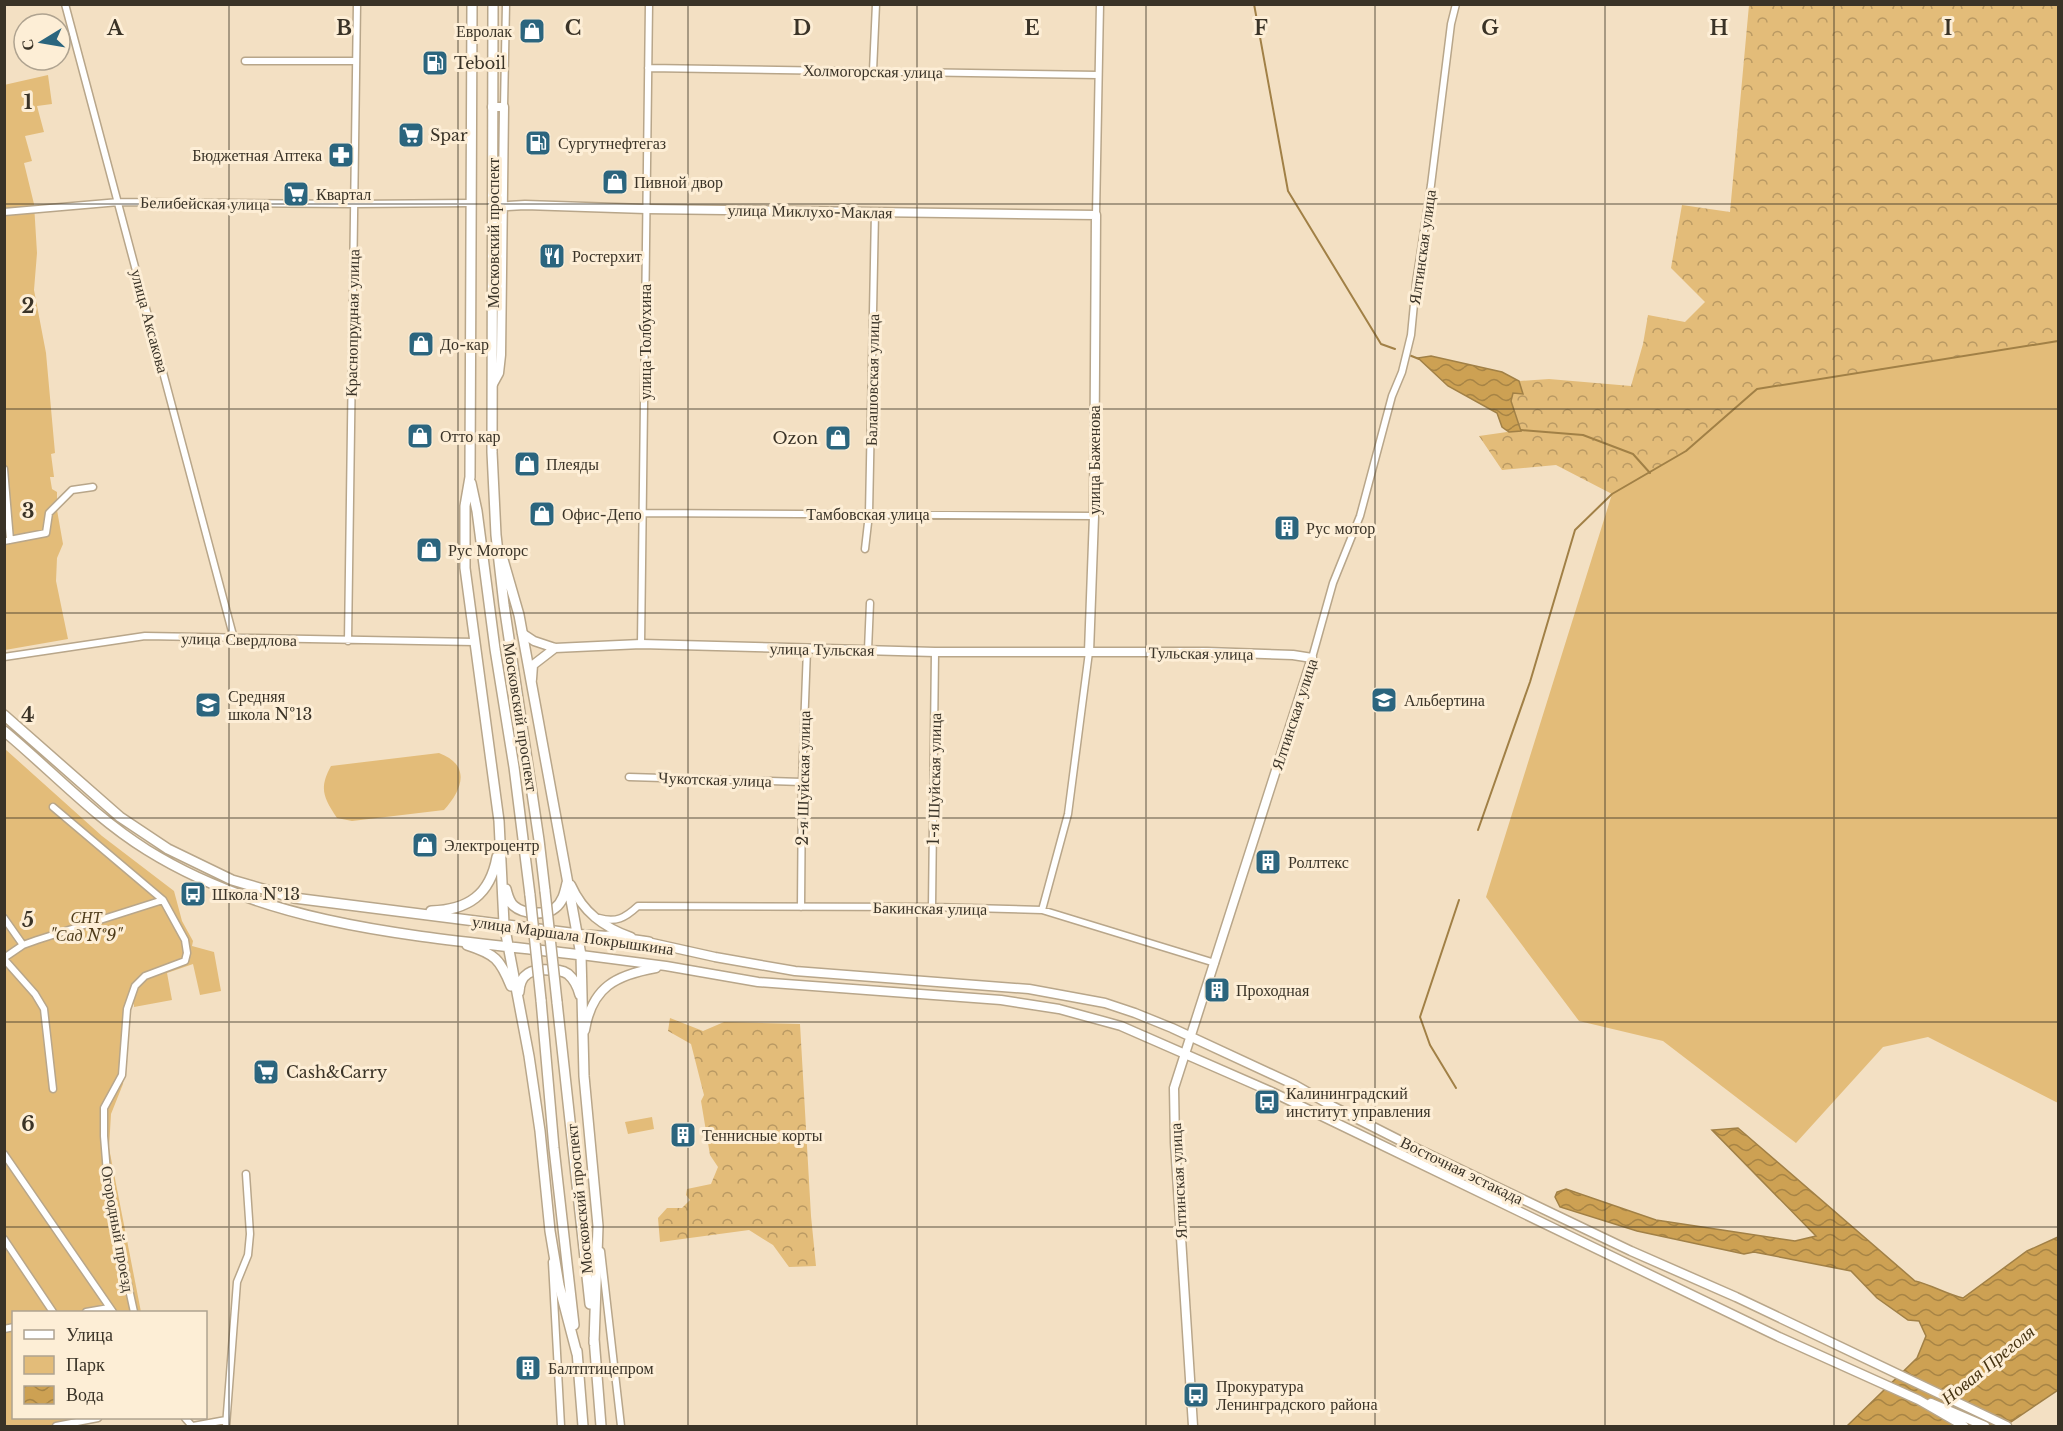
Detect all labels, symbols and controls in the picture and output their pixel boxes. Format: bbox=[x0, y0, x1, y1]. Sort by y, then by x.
north arrow bbox=[12, 12, 72, 72]
text: A bbox=[106, 16, 124, 40]
text: B bbox=[336, 16, 352, 40]
shop icon: Евролак bbox=[517, 16, 547, 46]
text: C bbox=[565, 16, 581, 40]
text: D bbox=[793, 16, 811, 40]
text: E bbox=[1024, 16, 1040, 40]
text: F bbox=[1254, 16, 1268, 40]
text: G bbox=[1481, 16, 1499, 40]
text: H bbox=[1710, 16, 1729, 40]
text: I bbox=[1944, 16, 1952, 40]
place label: Евролак bbox=[456, 21, 512, 41]
text: С bbox=[16, 37, 38, 52]
fuel station icon: Teboil bbox=[420, 48, 450, 78]
place label: Teboil bbox=[454, 53, 506, 73]
street label: Холмогорская улица bbox=[803, 60, 943, 82]
text: 1 bbox=[24, 90, 33, 114]
supermarket icon: Spar bbox=[396, 120, 426, 150]
place label: Spar bbox=[430, 125, 468, 145]
fuel station icon: Сургутнефтегаз bbox=[523, 128, 553, 158]
place label: Сургутнефтегаз bbox=[558, 133, 666, 153]
pharmacy icon: Бюджетная Аптека bbox=[326, 140, 356, 170]
place label: Бюджетная Аптека bbox=[192, 145, 322, 165]
street label: Московский проспект bbox=[483, 158, 503, 308]
shop icon: Пивной двор bbox=[600, 167, 630, 197]
place label: Пивной двор bbox=[634, 172, 723, 192]
supermarket icon: Квартал bbox=[281, 179, 311, 209]
place label: Квартал bbox=[316, 184, 371, 204]
street label: Ялтинская улица bbox=[1404, 188, 1440, 306]
street label: Белибейская улица bbox=[140, 192, 270, 214]
street label: улица Миклухо-Маклая bbox=[727, 200, 893, 222]
restaurant icon: Ростерхит bbox=[537, 241, 567, 271]
place label: Ростерхит bbox=[572, 246, 642, 266]
street label: Краснопрудная улица bbox=[341, 249, 363, 397]
street label: улица Аксакова bbox=[127, 267, 173, 375]
street label: улица Толбухина bbox=[635, 284, 655, 400]
text: 2 bbox=[21, 294, 35, 318]
street label: Балашовская улица bbox=[861, 314, 883, 446]
shop icon: До-кар bbox=[406, 329, 436, 359]
place label: До-кар bbox=[440, 334, 489, 354]
street label: улица Баженова bbox=[1084, 405, 1104, 515]
shop icon: Отто кар bbox=[405, 421, 435, 451]
shop icon: Ozon bbox=[823, 423, 853, 453]
place label: Отто кар bbox=[440, 426, 501, 446]
place label: Ozon bbox=[773, 428, 818, 448]
shop icon: Плеяды bbox=[512, 449, 542, 479]
place label: Плеяды bbox=[546, 454, 599, 474]
text: 3 bbox=[22, 499, 34, 523]
shop icon: Офис-Депо bbox=[527, 499, 557, 529]
place label: Офис-Депо bbox=[562, 504, 642, 524]
street label: Тамбовская улица bbox=[806, 504, 930, 524]
building icon: Рус мотор bbox=[1272, 513, 1302, 543]
place label: Рус мотор bbox=[1306, 518, 1375, 538]
shop icon: Рус Моторс bbox=[414, 535, 444, 565]
place label: Рус Моторс bbox=[448, 540, 528, 560]
street label: улица Свердлова bbox=[181, 628, 297, 650]
street label: улица Тульская bbox=[769, 638, 875, 660]
street label: Московский проспект bbox=[499, 641, 543, 793]
street label: Тульская улица bbox=[1148, 642, 1254, 664]
street label: Ялтинская улица bbox=[1267, 656, 1321, 772]
school or university icon: Альбертина bbox=[1369, 685, 1399, 715]
place label: Средняя школа №13 bbox=[228, 686, 312, 724]
school or university icon: Средняя школа №13 bbox=[193, 690, 223, 720]
place label: Альбертина bbox=[1404, 690, 1485, 710]
text: 4 bbox=[21, 703, 35, 727]
street label: 2-я Шуйская улица bbox=[792, 710, 814, 846]
street label: 1-я Шуйская улица bbox=[923, 713, 945, 845]
street label: Чукотская улица bbox=[658, 767, 772, 791]
shop icon: Электроцентр bbox=[410, 830, 440, 860]
place label: Электроцентр bbox=[444, 835, 540, 855]
building icon: Роллтекс bbox=[1253, 847, 1283, 877]
place label: Роллтекс bbox=[1288, 852, 1349, 872]
bus stop icon: Школа №13 bbox=[178, 879, 208, 909]
place label: Школа №13 bbox=[212, 884, 300, 904]
street label: Бакинская улица bbox=[873, 897, 987, 919]
park label: СНТ "Сад №9" bbox=[50, 907, 123, 945]
text: 5 bbox=[22, 908, 34, 932]
street label: улица Маршала Покрышкина bbox=[471, 911, 675, 959]
building icon: Проходная bbox=[1202, 975, 1232, 1005]
place label: Проходная bbox=[1236, 980, 1310, 1000]
supermarket icon: Cash&Carry bbox=[251, 1057, 281, 1087]
place label: Cash&Carry bbox=[286, 1062, 388, 1082]
place label: Калининградский институт управления bbox=[1286, 1083, 1431, 1121]
bus stop icon: Калининградский институт управления bbox=[1252, 1087, 1282, 1117]
text: 6 bbox=[21, 1112, 35, 1136]
building icon: Теннисные корты bbox=[668, 1120, 698, 1150]
street label: Московский проспект bbox=[561, 1123, 597, 1275]
street label: Ялтинская улица bbox=[1165, 1123, 1191, 1239]
place label: Теннисные корты bbox=[702, 1125, 823, 1145]
street label: Восточная эстакада bbox=[1397, 1132, 1527, 1208]
street label: Огородный проезд bbox=[97, 1164, 139, 1294]
legend bbox=[12, 1311, 207, 1419]
water label: Новая Преголя bbox=[1936, 1321, 2039, 1410]
text: Улица bbox=[66, 1324, 113, 1346]
building icon: Балтптицепром bbox=[513, 1353, 543, 1383]
text: Парк bbox=[66, 1354, 105, 1376]
place label: Балтптицепром bbox=[548, 1358, 654, 1378]
place label: Прокуратура Ленинградского района bbox=[1216, 1376, 1377, 1414]
bus stop icon: Прокуратура Ленинградского района bbox=[1181, 1380, 1211, 1410]
text: Вода bbox=[66, 1384, 104, 1406]

